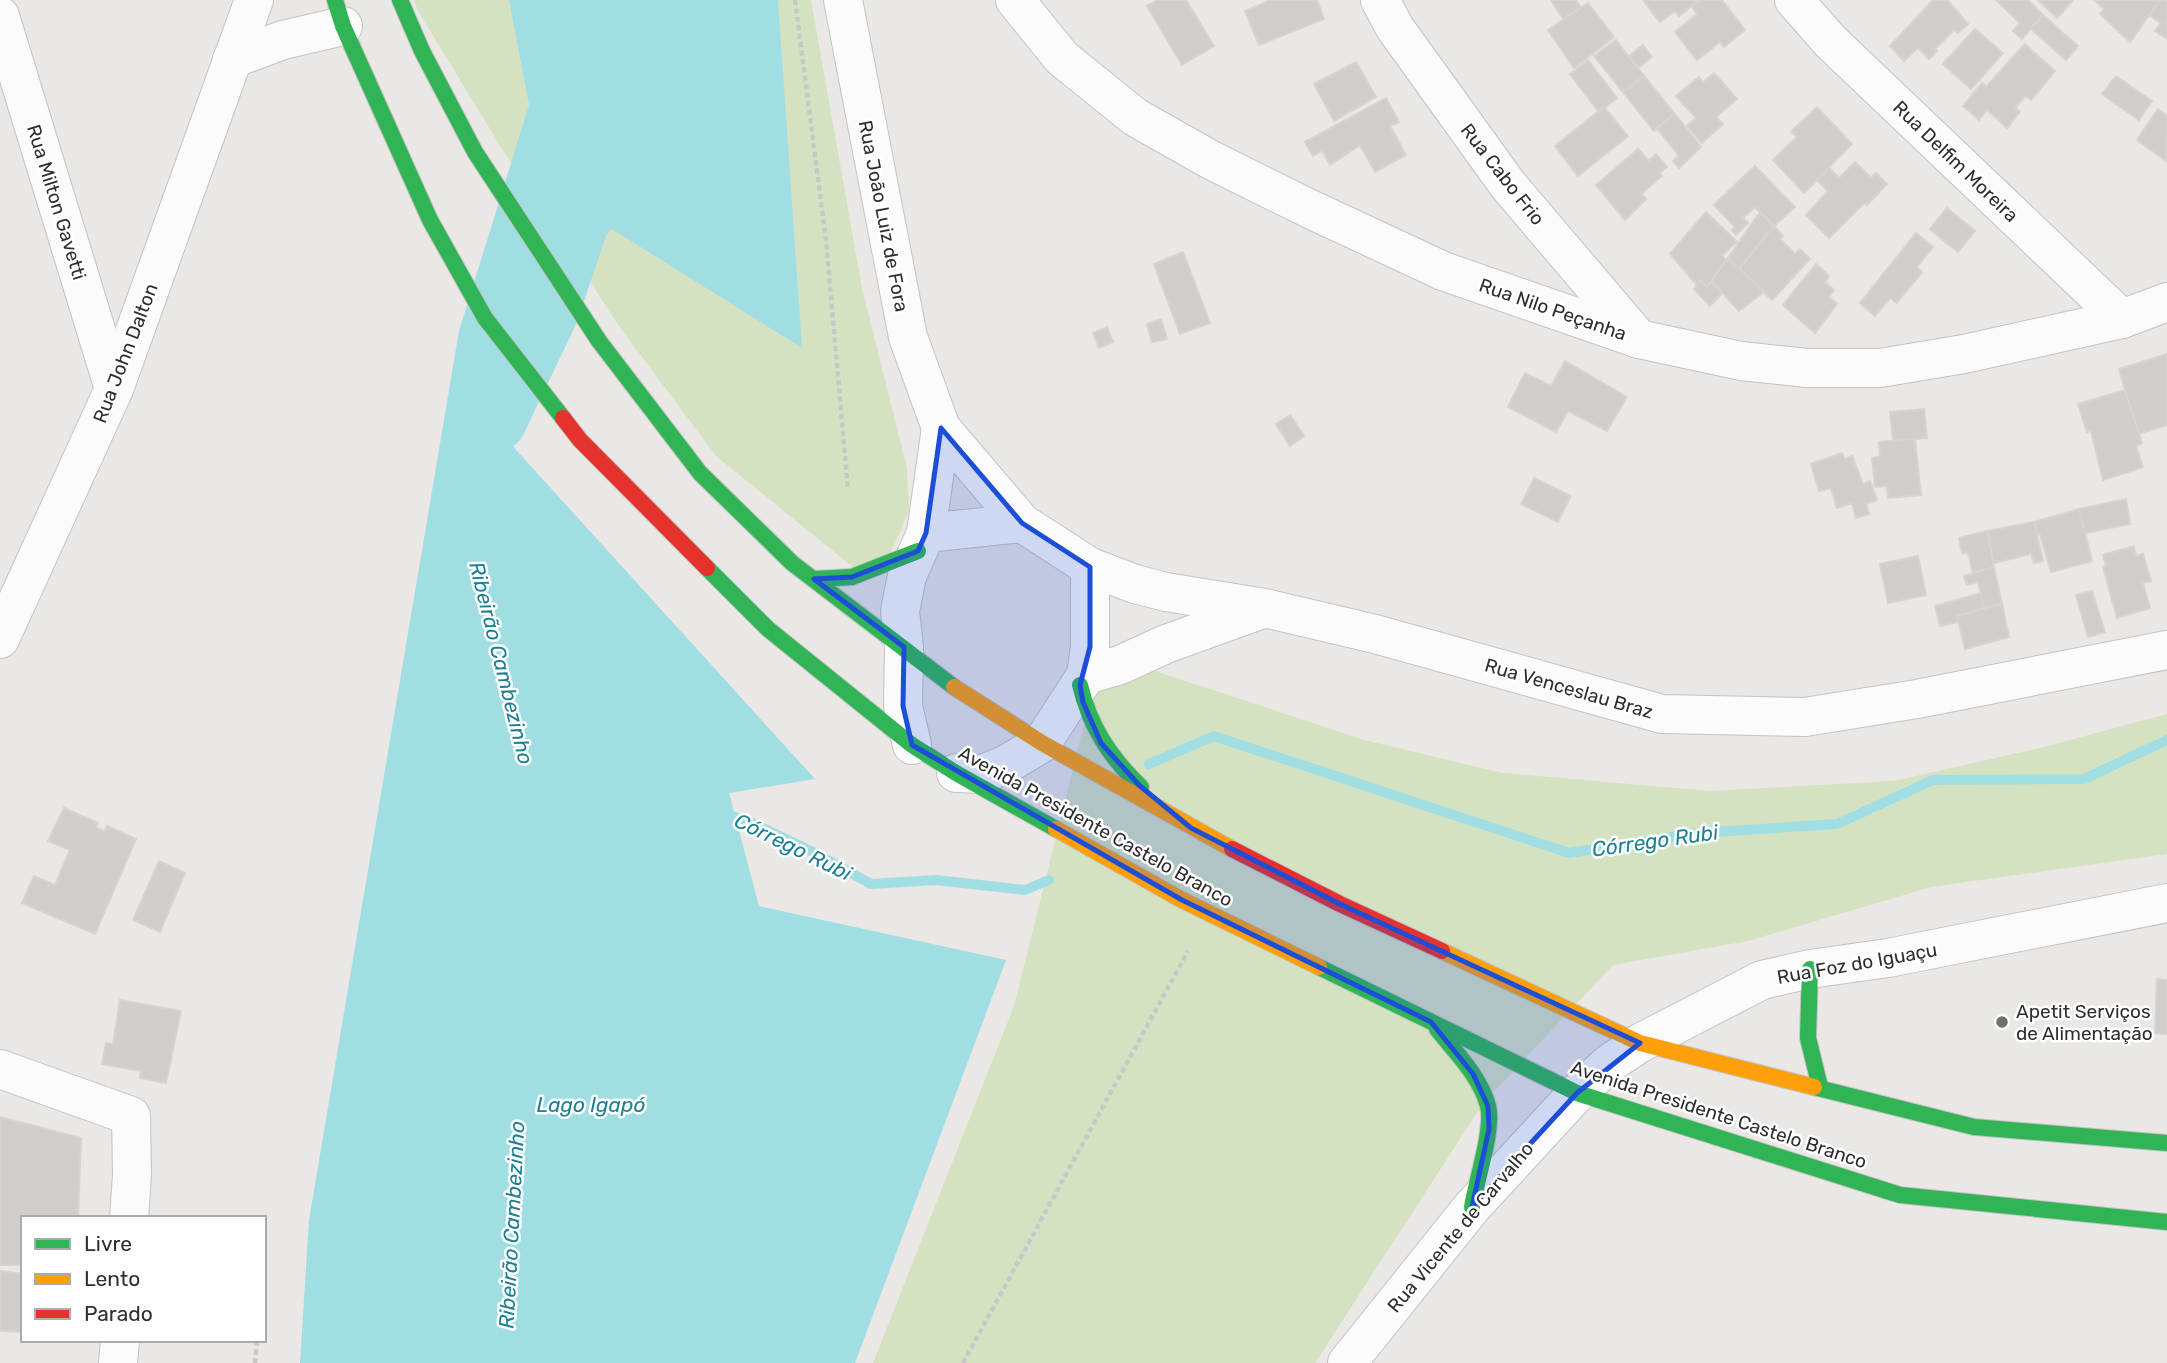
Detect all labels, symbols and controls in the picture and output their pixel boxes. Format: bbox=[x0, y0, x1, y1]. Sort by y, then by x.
street label: Rua Delfim Moreira bbox=[1888, 96, 2023, 227]
street label: Rua João Luiz de Fora bbox=[854, 118, 913, 314]
street label: Rua Cabo Frio bbox=[1456, 119, 1549, 230]
street label: Rua Milton Gavetti bbox=[22, 122, 91, 283]
street label: Rua Nilo Peçanha bbox=[1476, 273, 1630, 345]
street label: Rua John Dalton bbox=[88, 280, 163, 426]
water label: Ribeirão Cambezinho bbox=[464, 559, 539, 767]
street label: Rua Venceslau Braz bbox=[1482, 653, 1656, 724]
street label: Avenida Presidente Castelo Branco bbox=[955, 741, 1237, 912]
water label: Córrego Rubi bbox=[731, 807, 857, 886]
water label: Córrego Rubi bbox=[1590, 819, 1721, 862]
street label: Rua Foz do Iguaçu bbox=[1775, 938, 1939, 989]
place label: Apetit Serviços de Alimentação bbox=[2016, 1000, 2153, 1045]
marker: Apetit Serviços de Alimentação bbox=[1994, 1014, 2010, 1030]
street label: Avenida Presidente Castelo Branco bbox=[1568, 1056, 1870, 1173]
water label: Lago Igapó bbox=[537, 1092, 645, 1117]
water label: Ribeirão Cambezinho bbox=[494, 1120, 529, 1330]
street label: Rua Vicente de Carvalho bbox=[1382, 1137, 1538, 1317]
legend bbox=[21, 1216, 266, 1342]
text: Livre bbox=[84, 1231, 132, 1256]
text: Lento bbox=[84, 1266, 140, 1291]
text: Parado bbox=[84, 1301, 153, 1326]

